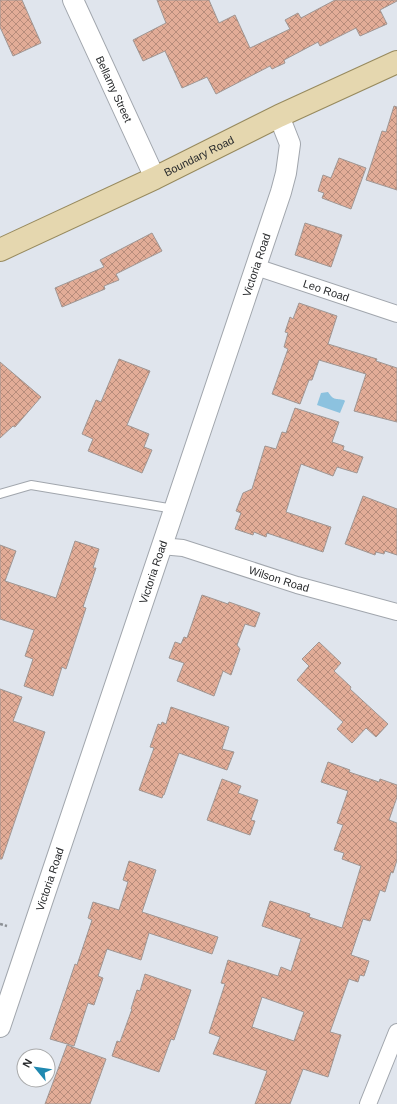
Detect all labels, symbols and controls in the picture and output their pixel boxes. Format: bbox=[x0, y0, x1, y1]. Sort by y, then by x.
street label: Bellamy Street bbox=[94, 54, 134, 124]
street label: Boundary Road bbox=[162, 134, 236, 179]
street label: Victoria Road bbox=[240, 232, 273, 298]
street label: Leo Road bbox=[302, 277, 351, 304]
street label: Victoria Road bbox=[137, 539, 169, 605]
street label: Wilson Road bbox=[247, 564, 310, 594]
street label: Victoria Road bbox=[34, 846, 66, 912]
north arrow bbox=[16, 1048, 56, 1088]
text: N bbox=[20, 1057, 34, 1070]

